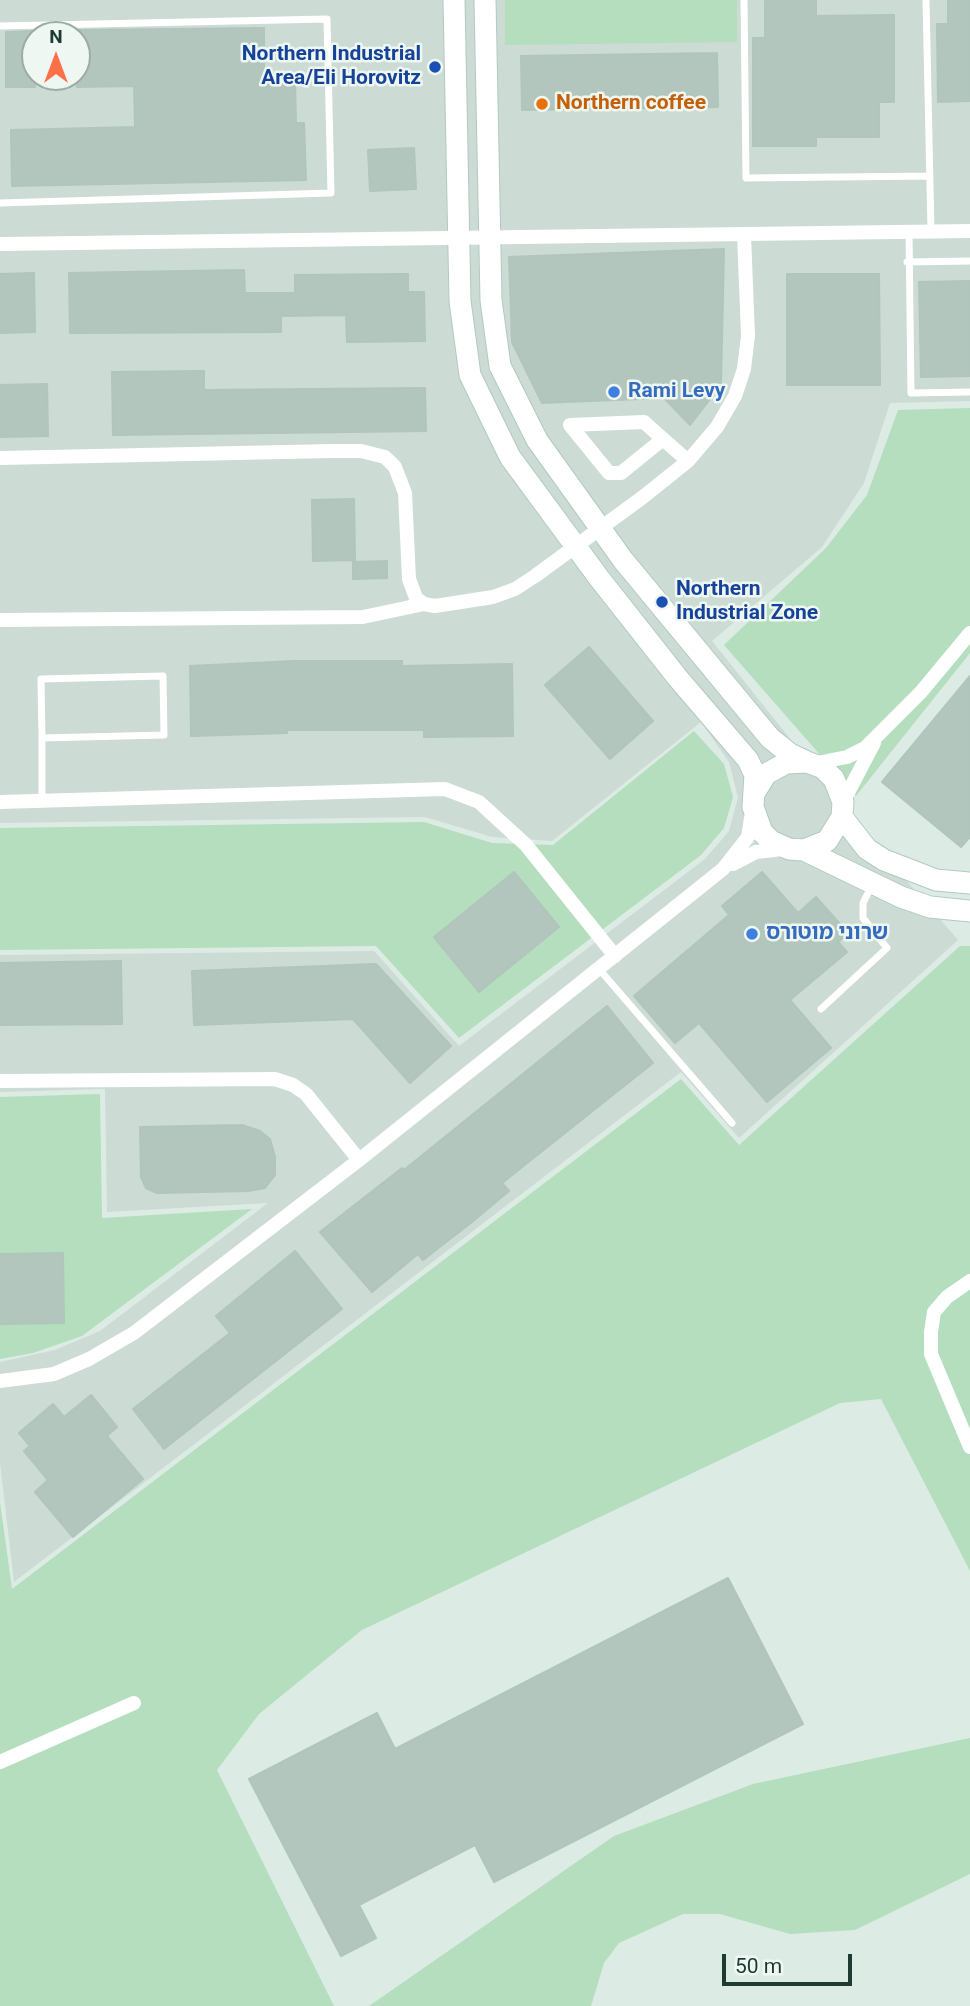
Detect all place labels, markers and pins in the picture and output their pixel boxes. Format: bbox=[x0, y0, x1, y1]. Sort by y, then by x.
place label: Northern Industrial Area/Eli Horovitz bbox=[242, 42, 421, 92]
marker: Northern Industrial Area/Eli Horovitz bbox=[427, 59, 443, 75]
place label: Northern coffee bbox=[556, 91, 706, 117]
marker: Northern coffee bbox=[534, 96, 550, 112]
place label: Rami Levy bbox=[628, 379, 725, 405]
marker: Rami Levy bbox=[606, 384, 622, 400]
place label: Northern Industrial Zone bbox=[676, 577, 818, 627]
marker: Northern Industrial Zone bbox=[654, 594, 670, 610]
place label: שרוני מוטורס bbox=[766, 921, 888, 947]
marker: שרוני מוטורס bbox=[744, 926, 760, 942]

